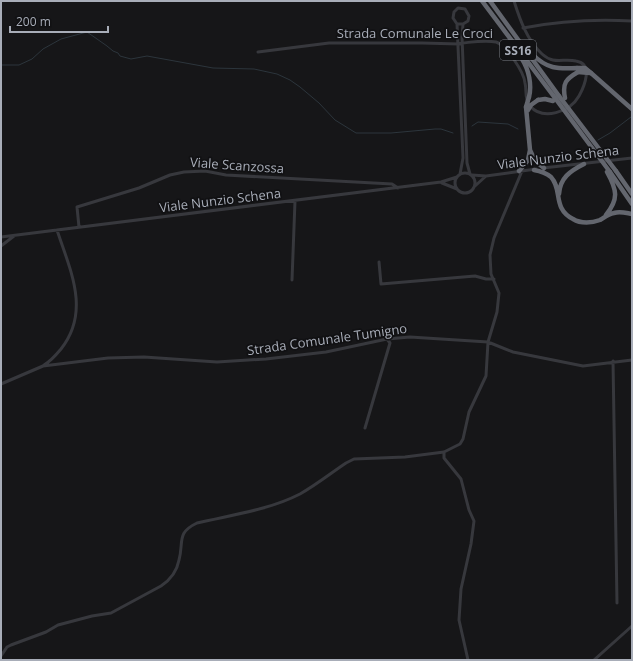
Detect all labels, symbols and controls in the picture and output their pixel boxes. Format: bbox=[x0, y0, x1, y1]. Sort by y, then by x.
scale bar bbox=[10, 8, 108, 34]
text: 200 m bbox=[16, 13, 51, 30]
street label: Strada Comunale Le Croci bbox=[337, 24, 493, 42]
road number: SS16 bbox=[500, 40, 536, 60]
street label: Viale Nunzio Schena bbox=[496, 141, 620, 173]
street label: Viale Scanzossa bbox=[189, 153, 285, 177]
street label: Viale Nunzio Schena bbox=[158, 184, 282, 216]
street label: Strada Comunale Tumigno bbox=[246, 319, 408, 359]

